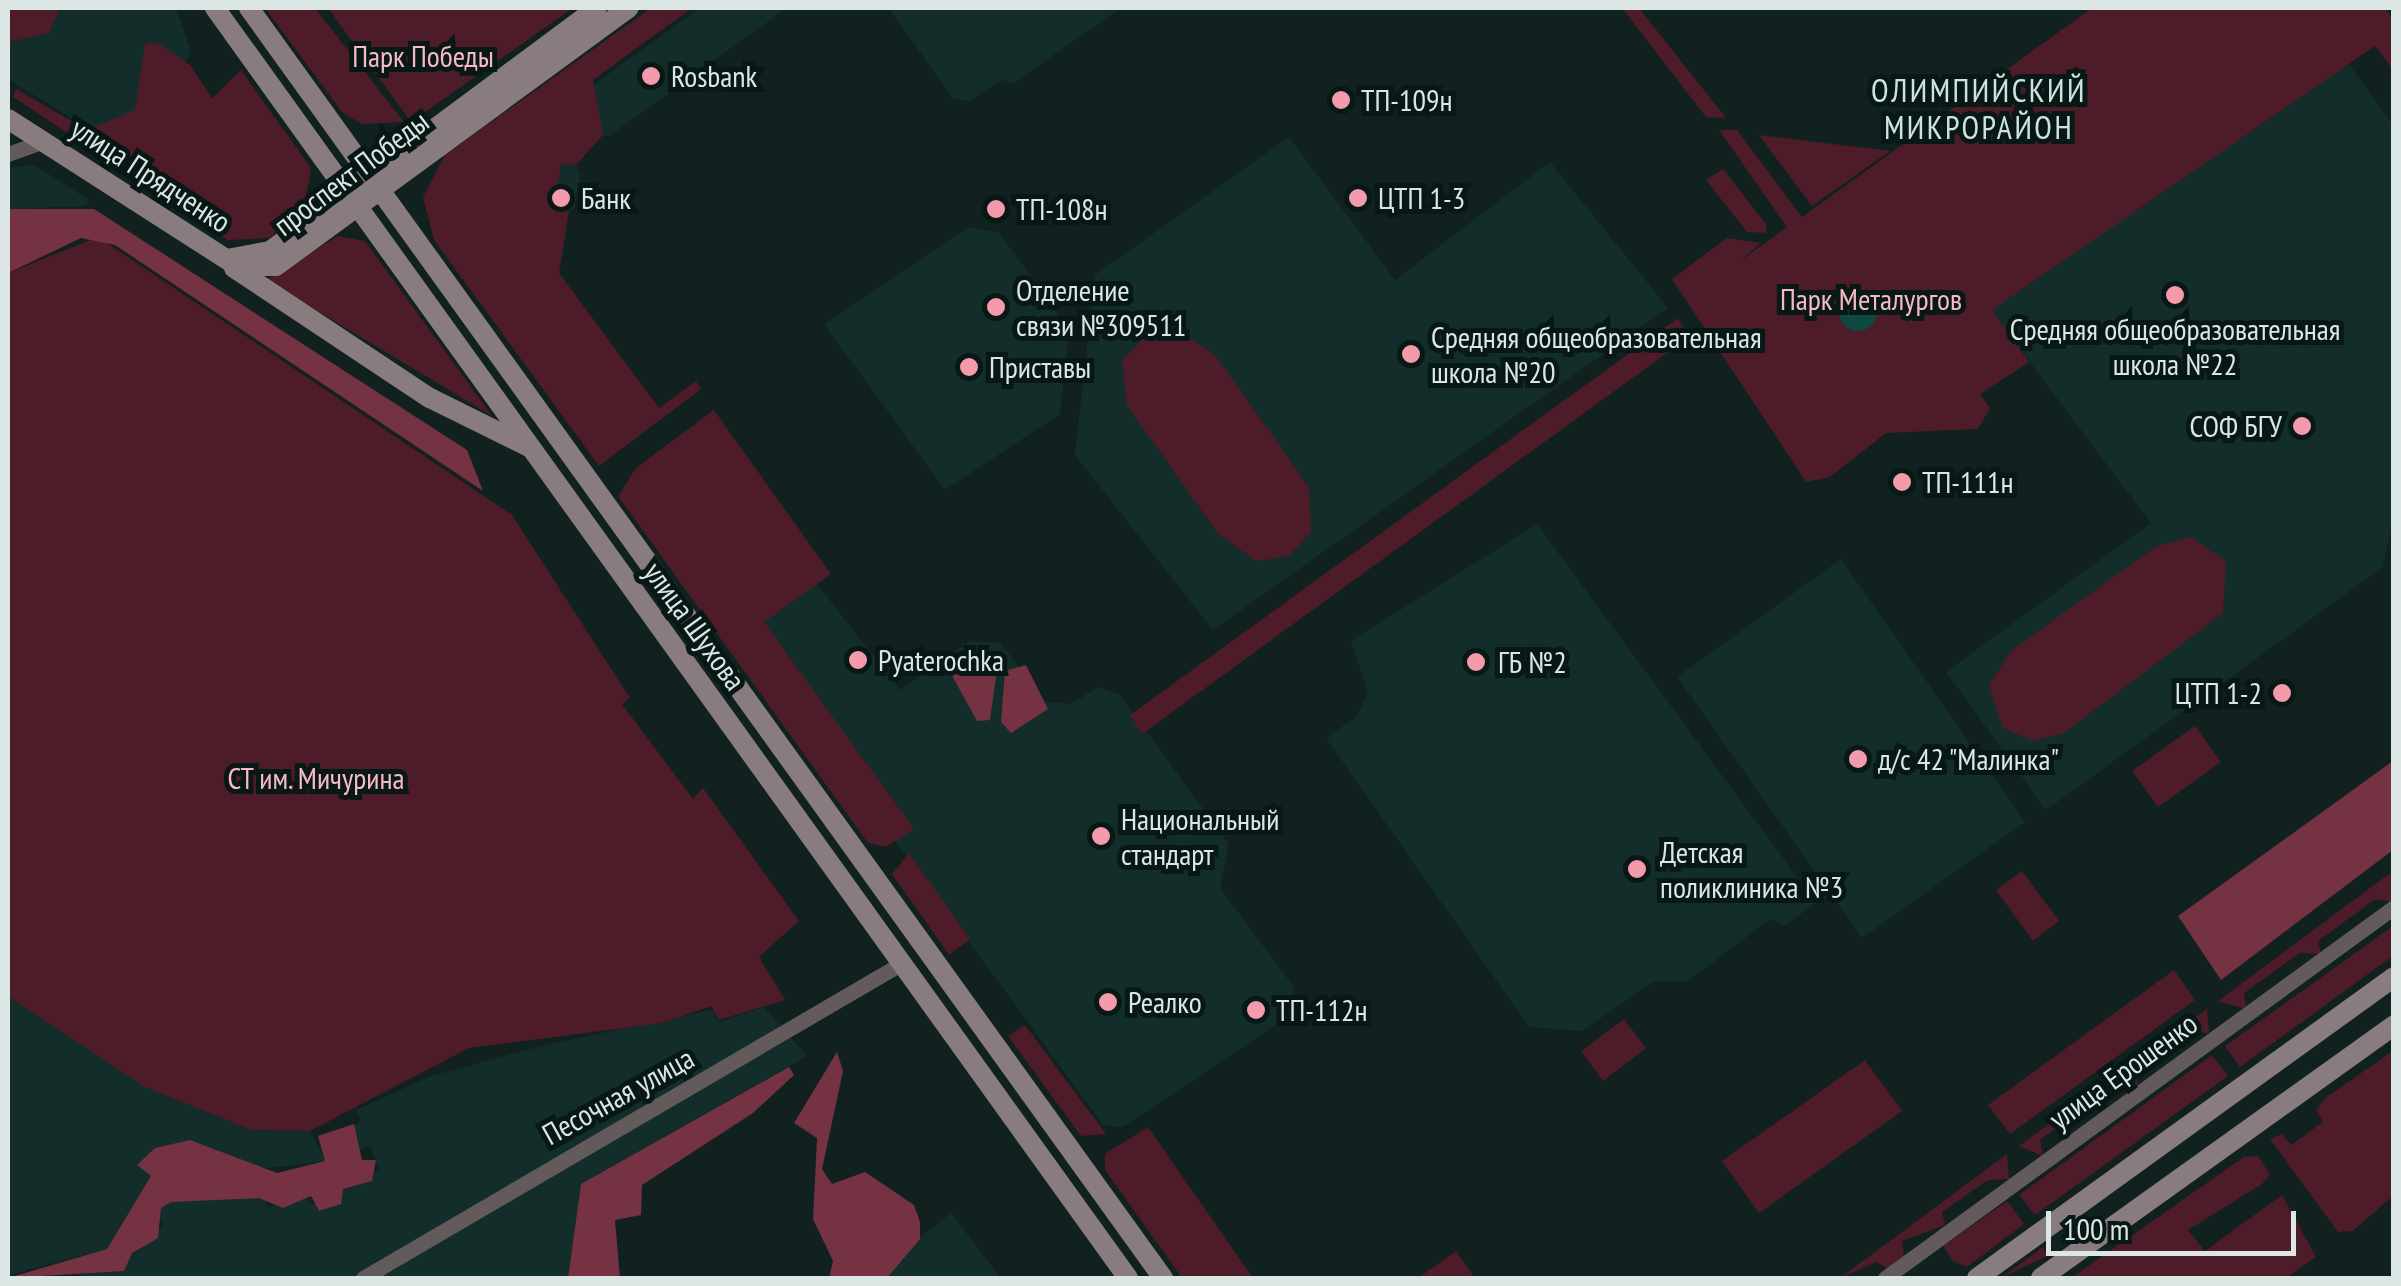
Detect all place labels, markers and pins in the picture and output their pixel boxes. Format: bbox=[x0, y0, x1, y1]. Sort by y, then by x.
place label: Rosbank bbox=[671, 58, 757, 94]
marker: Rosbank bbox=[640, 65, 662, 87]
place label: ТП-109н bbox=[1361, 82, 1452, 118]
marker: ТП-109н bbox=[1330, 89, 1352, 111]
place label: Банк bbox=[581, 180, 631, 216]
place label: ЦТП 1-3 bbox=[1378, 180, 1465, 216]
marker: Банк bbox=[550, 187, 572, 209]
marker: ЦТП 1-3 bbox=[1347, 187, 1369, 209]
place label: ТП-108н bbox=[1016, 191, 1107, 227]
marker: ТП-108н bbox=[985, 198, 1007, 220]
place label: Отделение связи №309511 bbox=[1016, 272, 1186, 342]
marker: Средняя общеобразовательная школа №22 bbox=[2164, 284, 2186, 306]
marker: Отделение связи №309511 bbox=[985, 296, 1007, 318]
place label: Средняя общеобразовательная школа №22 bbox=[2010, 311, 2340, 382]
place label: Средняя общеобразовательная школа №20 bbox=[1431, 319, 1762, 390]
marker: Средняя общеобразовательная школа №20 bbox=[1400, 343, 1422, 365]
place label: Приставы bbox=[989, 349, 1091, 385]
marker: Приставы bbox=[958, 356, 980, 378]
place label: СОФ БГУ bbox=[2189, 408, 2282, 444]
marker: СОФ БГУ bbox=[2291, 415, 2313, 437]
place label: ТП-111н bbox=[1922, 464, 2013, 500]
marker: ТП-111н bbox=[1891, 471, 1913, 493]
place label: Pyaterochka bbox=[878, 642, 1004, 678]
place label: ГБ №2 bbox=[1498, 644, 1567, 680]
marker: Pyaterochka bbox=[847, 649, 869, 671]
marker: ГБ №2 bbox=[1463, 649, 1489, 675]
place label: ЦТП 1-2 bbox=[2175, 675, 2262, 711]
marker: ЦТП 1-2 bbox=[2271, 682, 2293, 704]
place label: д/с 42 "Малинка" bbox=[1878, 741, 2061, 777]
marker: д/с 42 "Малинка" bbox=[1847, 748, 1869, 770]
place label: Национальный стандарт bbox=[1121, 801, 1279, 872]
marker: Национальный стандарт bbox=[1090, 825, 1112, 847]
place label: Детская поликлиника №3 bbox=[1660, 834, 1843, 904]
marker: Детская поликлиника №3 bbox=[1624, 856, 1650, 882]
place label: Реалко bbox=[1128, 984, 1202, 1020]
marker: Реалко bbox=[1097, 991, 1119, 1013]
place label: ТП-112н bbox=[1276, 992, 1367, 1028]
marker: ТП-112н bbox=[1245, 999, 1267, 1021]

